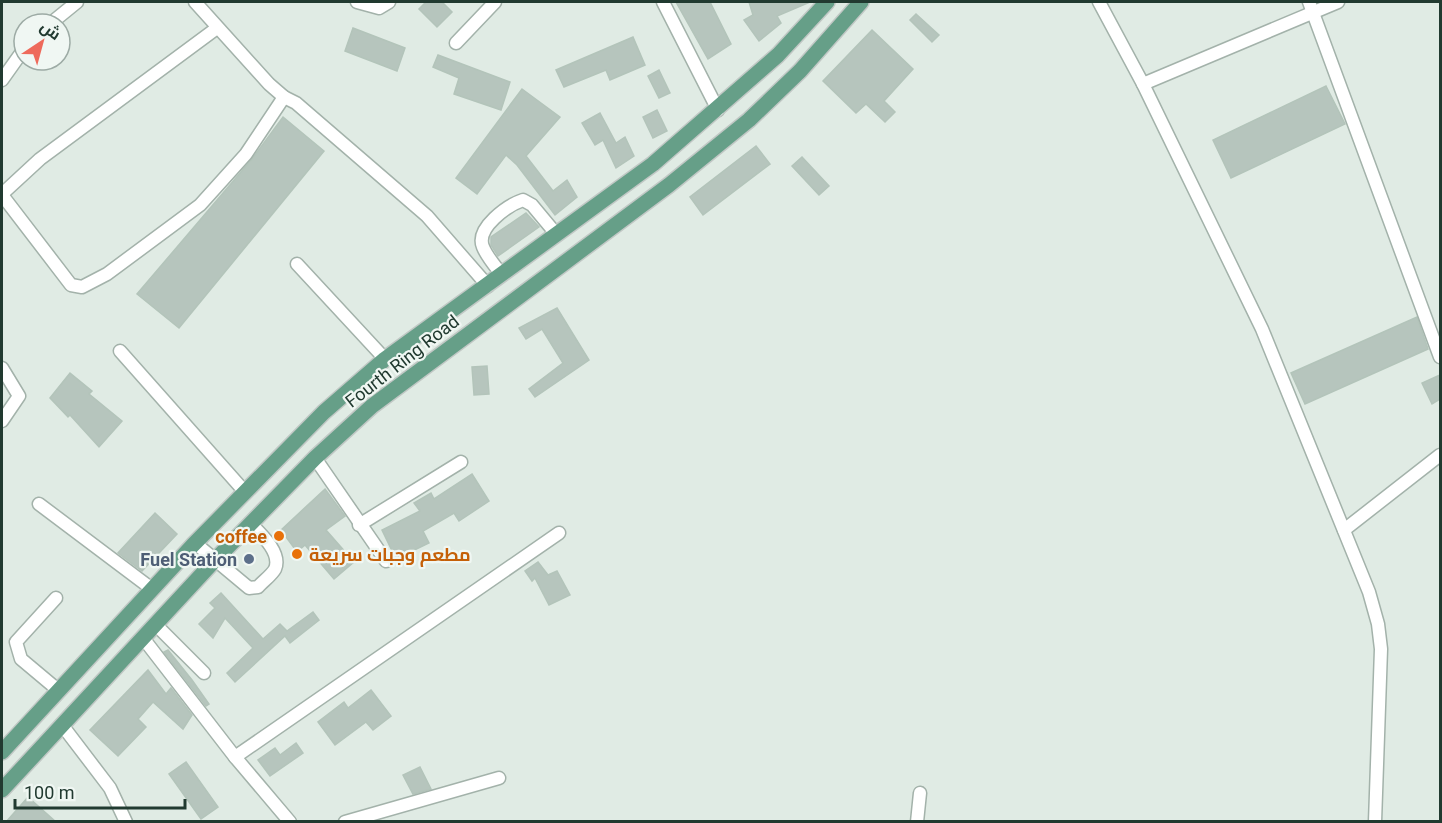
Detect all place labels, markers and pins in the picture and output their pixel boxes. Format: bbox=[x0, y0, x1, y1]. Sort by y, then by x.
place label: coffee bbox=[215, 526, 267, 547]
marker: coffee bbox=[272, 529, 286, 543]
place label: مطعم وجبات سريعة bbox=[309, 544, 471, 567]
marker: مطعم وجبات سريعة bbox=[290, 547, 304, 561]
place label: Fuel Station bbox=[140, 549, 237, 570]
marker: Fuel Station bbox=[242, 552, 256, 566]

